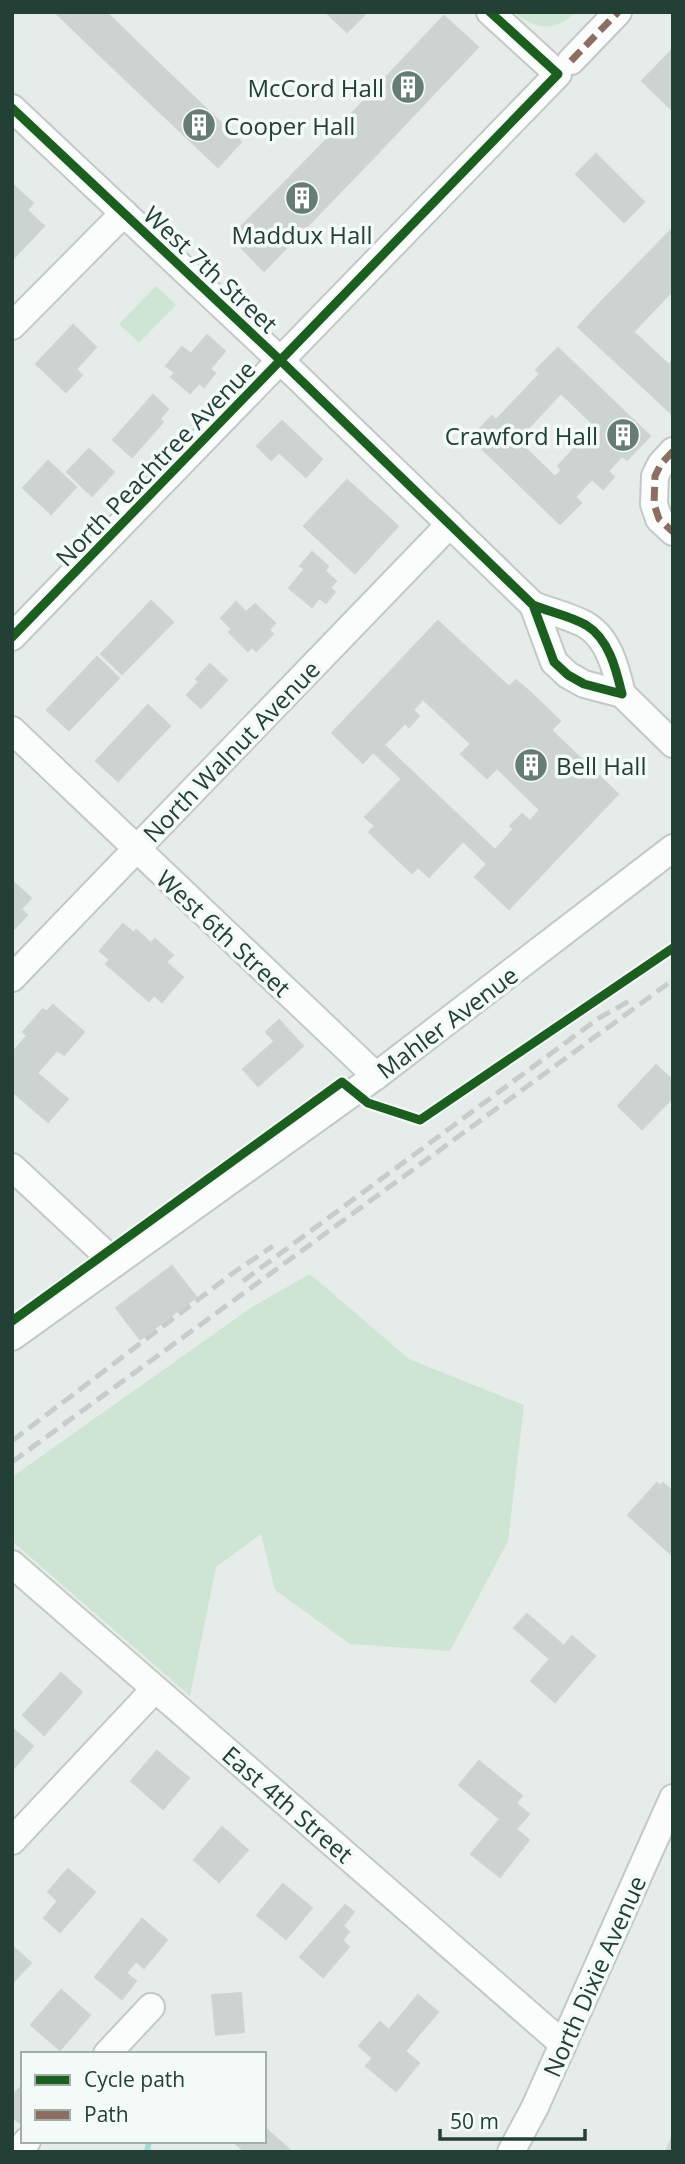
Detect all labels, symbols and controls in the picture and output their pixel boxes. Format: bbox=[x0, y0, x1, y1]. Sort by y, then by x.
building icon: McCord Hall bbox=[389, 68, 427, 106]
place label: McCord Hall bbox=[247, 71, 384, 104]
building icon: Cooper Hall bbox=[180, 106, 218, 144]
place label: Cooper Hall bbox=[224, 109, 355, 142]
building icon: Maddux Hall bbox=[283, 179, 321, 217]
street label: West 7th Street bbox=[137, 198, 285, 340]
place label: Maddux Hall bbox=[232, 218, 372, 251]
street label: North Peachtree Avenue bbox=[48, 353, 262, 573]
building icon: Crawford Hall bbox=[604, 416, 642, 454]
place label: Crawford Hall bbox=[445, 419, 598, 452]
street label: North Walnut Avenue bbox=[135, 653, 327, 849]
building icon: Bell Hall bbox=[512, 746, 550, 784]
place label: Bell Hall bbox=[556, 749, 646, 782]
street label: West 6th Street bbox=[150, 862, 298, 1004]
street label: Mahler Avenue bbox=[370, 958, 524, 1086]
street label: East 4th Street bbox=[216, 1738, 360, 1870]
street label: North Dixie Avenue bbox=[535, 1870, 653, 2082]
legend bbox=[21, 2052, 266, 2143]
text: Cycle path bbox=[84, 2065, 185, 2093]
scale bar bbox=[440, 2098, 585, 2142]
text: Path bbox=[84, 2100, 129, 2128]
text: 50 m bbox=[450, 2107, 499, 2135]

